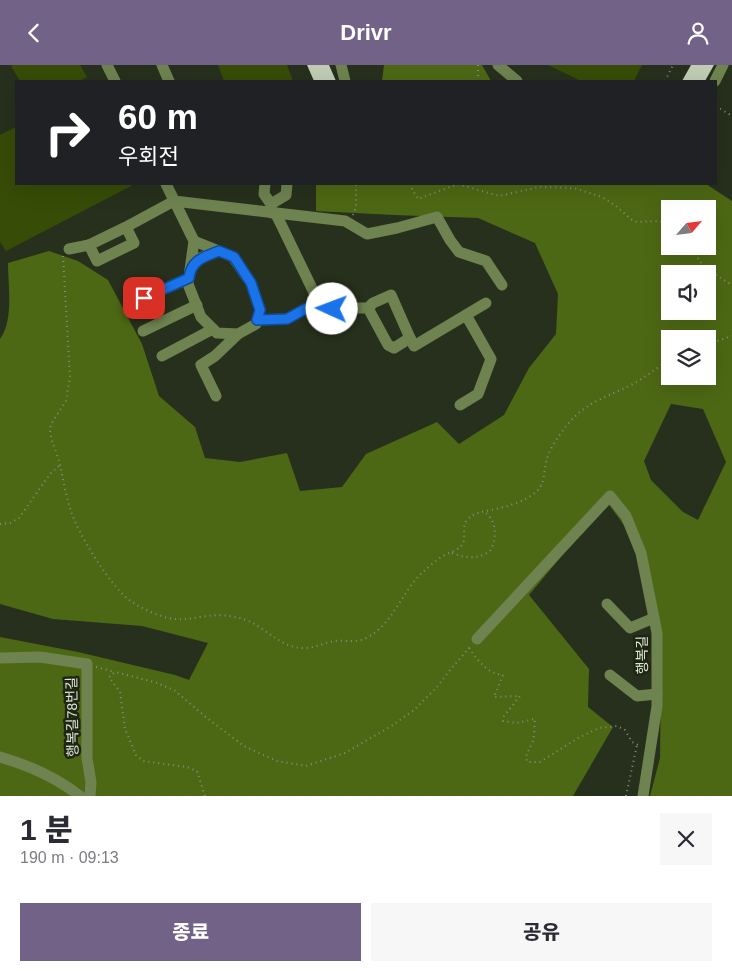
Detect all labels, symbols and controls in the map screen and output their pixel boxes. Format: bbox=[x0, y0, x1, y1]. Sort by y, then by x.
icon: back bbox=[20, 19, 48, 47]
icon: person bbox=[684, 19, 712, 47]
text: Drivr bbox=[340, 20, 392, 45]
text: 60 m bbox=[118, 97, 198, 136]
icon: right bbox=[35, 100, 100, 165]
text: 우회전 bbox=[118, 144, 179, 169]
north arrow bbox=[661, 200, 716, 255]
map controls bbox=[661, 200, 716, 385]
button: sound bbox=[661, 265, 716, 320]
pin bbox=[123, 277, 165, 319]
position arrow bbox=[305, 282, 357, 334]
icon: arrive bbox=[130, 284, 158, 312]
button: layers bbox=[661, 330, 716, 385]
street label: 행복길 bbox=[634, 636, 650, 674]
street label: 행복길78번길 bbox=[63, 677, 81, 757]
text: 1 분 bbox=[20, 813, 73, 846]
button: close bbox=[660, 813, 712, 865]
text: 190 m · 09:13 bbox=[20, 849, 119, 866]
button: 종료 bbox=[20, 903, 361, 961]
button: 공유 bbox=[371, 903, 712, 961]

